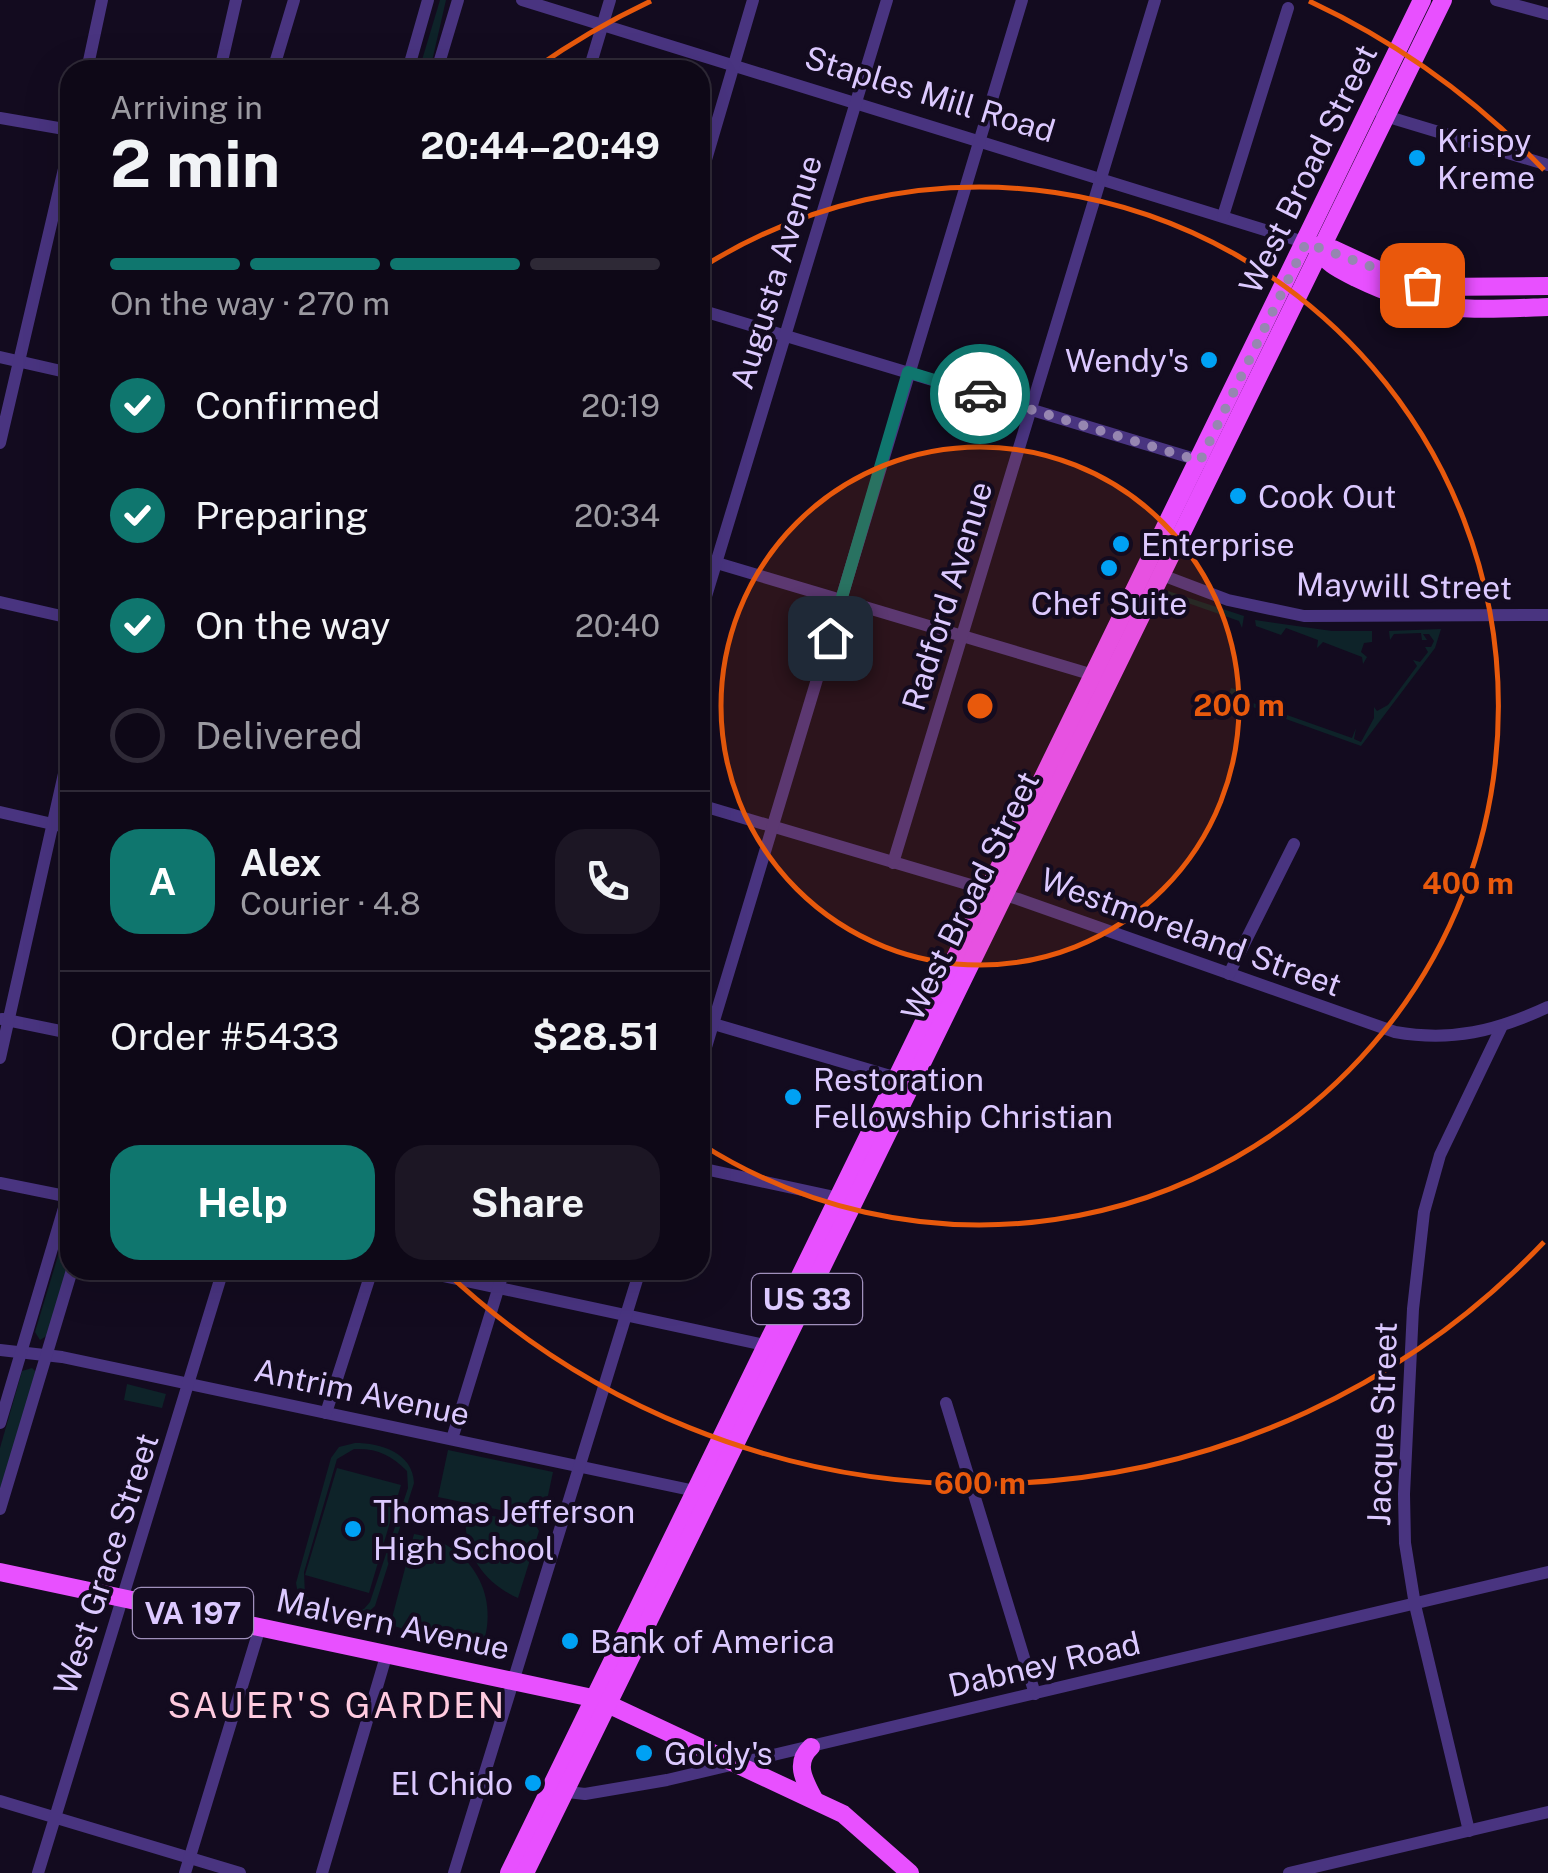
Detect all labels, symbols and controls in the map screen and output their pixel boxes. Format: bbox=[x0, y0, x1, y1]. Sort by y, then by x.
street label: Staples Mill Road bbox=[800, 38, 1060, 150]
street label: West Broad Street bbox=[1232, 38, 1384, 300]
text: Arriving in bbox=[110, 89, 263, 126]
place label: Krispy Kreme bbox=[1437, 122, 1535, 196]
text: 20:44–20:49 bbox=[420, 123, 660, 168]
text: 2 min bbox=[110, 125, 280, 202]
marker: Krispy Kreme bbox=[1406, 147, 1428, 169]
street label: Augusta Avenue bbox=[723, 151, 829, 393]
pin bbox=[1380, 243, 1465, 328]
icon: bag bbox=[1395, 258, 1450, 313]
text: On the way · 270 m bbox=[110, 285, 390, 322]
place label: Wendy's bbox=[1065, 342, 1189, 379]
courier bbox=[930, 344, 1030, 444]
marker: Wendy's bbox=[1198, 349, 1220, 371]
icon: car bbox=[953, 367, 1008, 422]
icon: check bbox=[110, 378, 165, 433]
text: Confirmed bbox=[195, 383, 380, 428]
text: 20:19 bbox=[581, 387, 660, 424]
street label: Radford Avenue bbox=[895, 477, 999, 715]
place label: Cook Out bbox=[1258, 478, 1396, 515]
marker: Cook Out bbox=[1227, 485, 1249, 507]
icon: check bbox=[110, 488, 165, 543]
text: Preparing bbox=[195, 493, 369, 538]
text: 20:34 bbox=[574, 497, 660, 534]
place label: Enterprise bbox=[1141, 526, 1295, 563]
marker: Enterprise bbox=[1110, 533, 1132, 555]
marker: Chef Suite bbox=[1098, 557, 1120, 579]
street label: Maywill Street bbox=[1296, 566, 1512, 606]
place label: Chef Suite bbox=[1031, 585, 1187, 622]
pin bbox=[788, 596, 873, 681]
icon: check bbox=[110, 598, 165, 653]
text: On the way bbox=[195, 603, 391, 648]
text: 20:40 bbox=[575, 607, 660, 644]
icon: home bbox=[803, 611, 858, 666]
text: 200 m bbox=[1193, 687, 1285, 723]
centre of rings bbox=[962, 688, 998, 724]
text: Delivered bbox=[195, 713, 363, 758]
street label: West Broad Street bbox=[894, 765, 1046, 1027]
button: phone bbox=[555, 829, 660, 934]
text: Alex bbox=[240, 840, 322, 885]
text: A bbox=[149, 859, 176, 904]
street label: Westmoreland Street bbox=[1035, 860, 1347, 1004]
text: 400 m bbox=[1422, 865, 1514, 901]
text: Courier · 4.8 bbox=[240, 885, 421, 922]
text: Order #5433 bbox=[110, 1014, 339, 1059]
text: $28.51 bbox=[532, 1014, 660, 1059]
place label: Restoration Fellowship Christian bbox=[813, 1061, 1113, 1135]
marker: Restoration Fellowship Christian bbox=[782, 1086, 804, 1108]
button: Help bbox=[110, 1145, 375, 1260]
button: Share bbox=[395, 1145, 660, 1260]
road number: US 33 bbox=[752, 1274, 862, 1324]
street label: Jacque Street bbox=[1360, 1321, 1404, 1527]
street label: Antrim Avenue bbox=[251, 1351, 473, 1433]
street label: West Grace Street bbox=[46, 1429, 166, 1699]
text: 600 m bbox=[934, 1465, 1026, 1501]
place label: Thomas Jefferson High School bbox=[373, 1493, 635, 1567]
marker: Thomas Jefferson High School bbox=[342, 1518, 364, 1540]
street label: Malvern Avenue bbox=[273, 1581, 513, 1667]
road number: VA 197 bbox=[133, 1588, 253, 1638]
place label: Bank of America bbox=[590, 1623, 835, 1660]
street label: Dabney Road bbox=[944, 1624, 1144, 1704]
marker: Bank of America bbox=[559, 1630, 581, 1652]
district label: SAUER'S GARDEN bbox=[167, 1685, 507, 1726]
place label: Goldy's bbox=[664, 1735, 773, 1772]
marker: Goldy's bbox=[633, 1742, 655, 1764]
place label: El Chido bbox=[391, 1765, 513, 1802]
marker: El Chido bbox=[522, 1772, 544, 1794]

